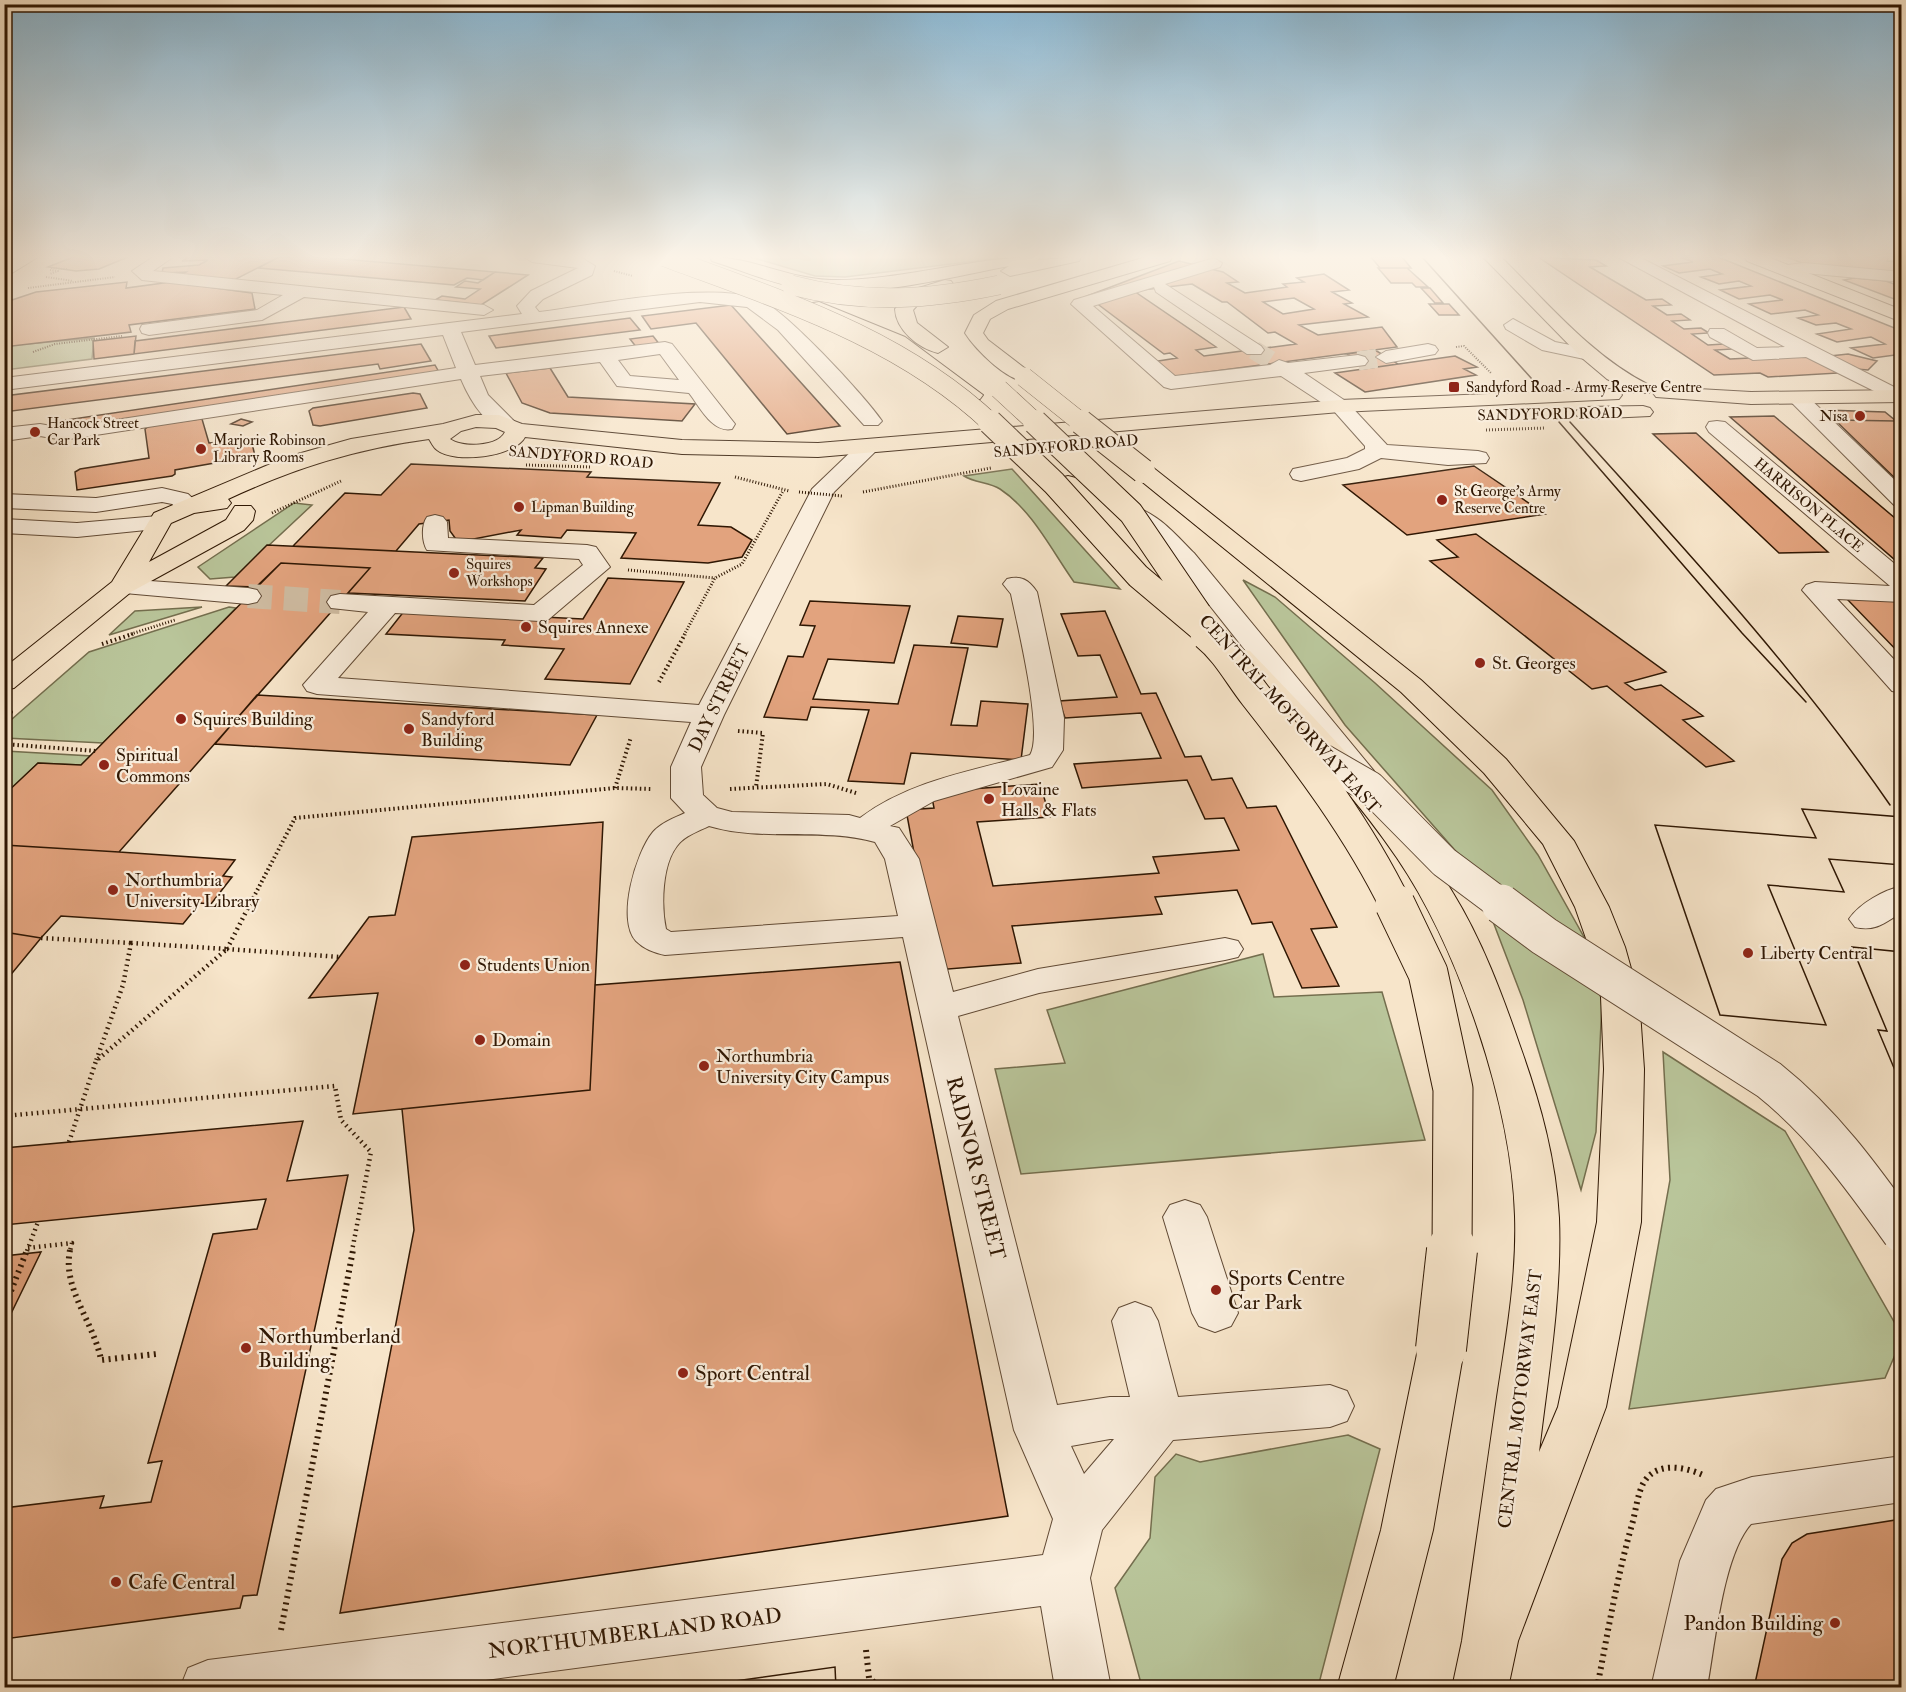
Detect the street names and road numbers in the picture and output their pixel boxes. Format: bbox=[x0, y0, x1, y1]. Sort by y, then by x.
street label: SANDYFORD ROAD bbox=[1477, 404, 1623, 425]
street label: SANDYFORD ROAD bbox=[993, 431, 1139, 462]
street label: SANDYFORD ROAD bbox=[508, 442, 654, 473]
street label: HARRISON PLACE bbox=[1750, 454, 1868, 557]
street label: CENTRAL MOTORWAY EAST bbox=[1194, 610, 1386, 819]
street label: DAY STREET bbox=[683, 640, 756, 756]
street label: RADNOR STREET bbox=[940, 1074, 1011, 1263]
street label: CENTRAL MOTORWAY EAST bbox=[1493, 1268, 1548, 1530]
street label: NORTHUMBERLAND ROAD bbox=[487, 1602, 783, 1665]

